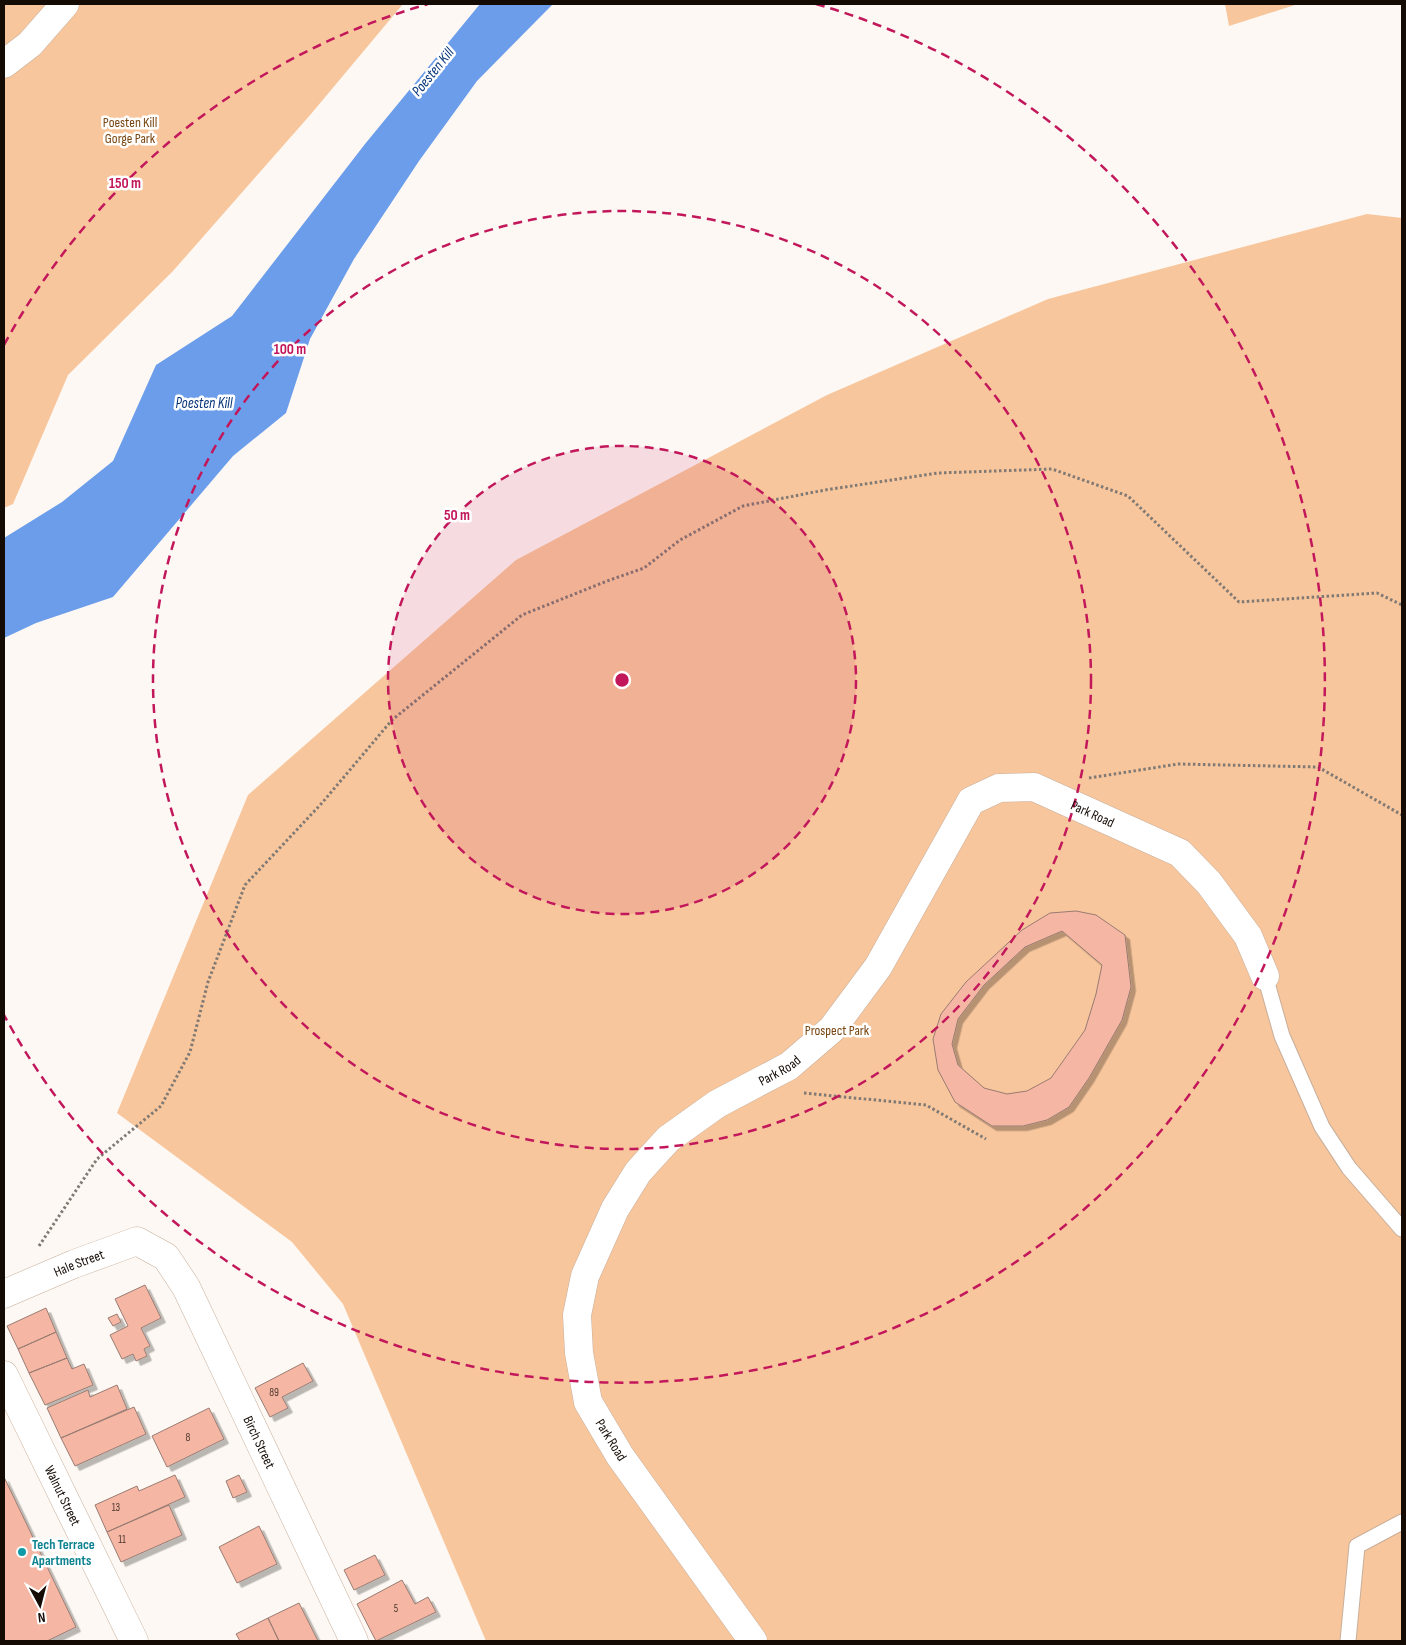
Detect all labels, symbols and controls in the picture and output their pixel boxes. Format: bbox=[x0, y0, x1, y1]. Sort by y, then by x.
water label: Poesten Kill bbox=[408, 43, 459, 100]
park label: Poesten Kill Gorge Park bbox=[103, 114, 157, 147]
text: 150 m bbox=[109, 174, 141, 193]
text: 100 m bbox=[274, 340, 306, 359]
water label: Poesten Kill bbox=[175, 394, 234, 413]
text: 50 m bbox=[444, 506, 470, 525]
centre of rings bbox=[613, 671, 631, 689]
street label: Park Road bbox=[1068, 796, 1117, 831]
park label: Prospect Park bbox=[805, 1022, 870, 1039]
street label: Park Road bbox=[755, 1051, 804, 1089]
street label: Hale Street bbox=[51, 1245, 106, 1280]
house number: 89 bbox=[269, 1386, 279, 1399]
street label: Birch Street bbox=[240, 1413, 279, 1471]
street label: Park Road bbox=[592, 1416, 630, 1464]
house number: 8 bbox=[186, 1431, 191, 1444]
street label: Walnut Street bbox=[41, 1463, 85, 1528]
house number: 13 bbox=[112, 1501, 121, 1514]
house number: 11 bbox=[118, 1533, 126, 1546]
place label: Tech Terrace Apartments bbox=[31, 1536, 95, 1569]
marker: Tech Terrace Apartments bbox=[16, 1546, 28, 1558]
north arrow bbox=[15, 1580, 65, 1630]
house number: 5 bbox=[394, 1602, 398, 1615]
text: N bbox=[37, 1609, 46, 1626]

